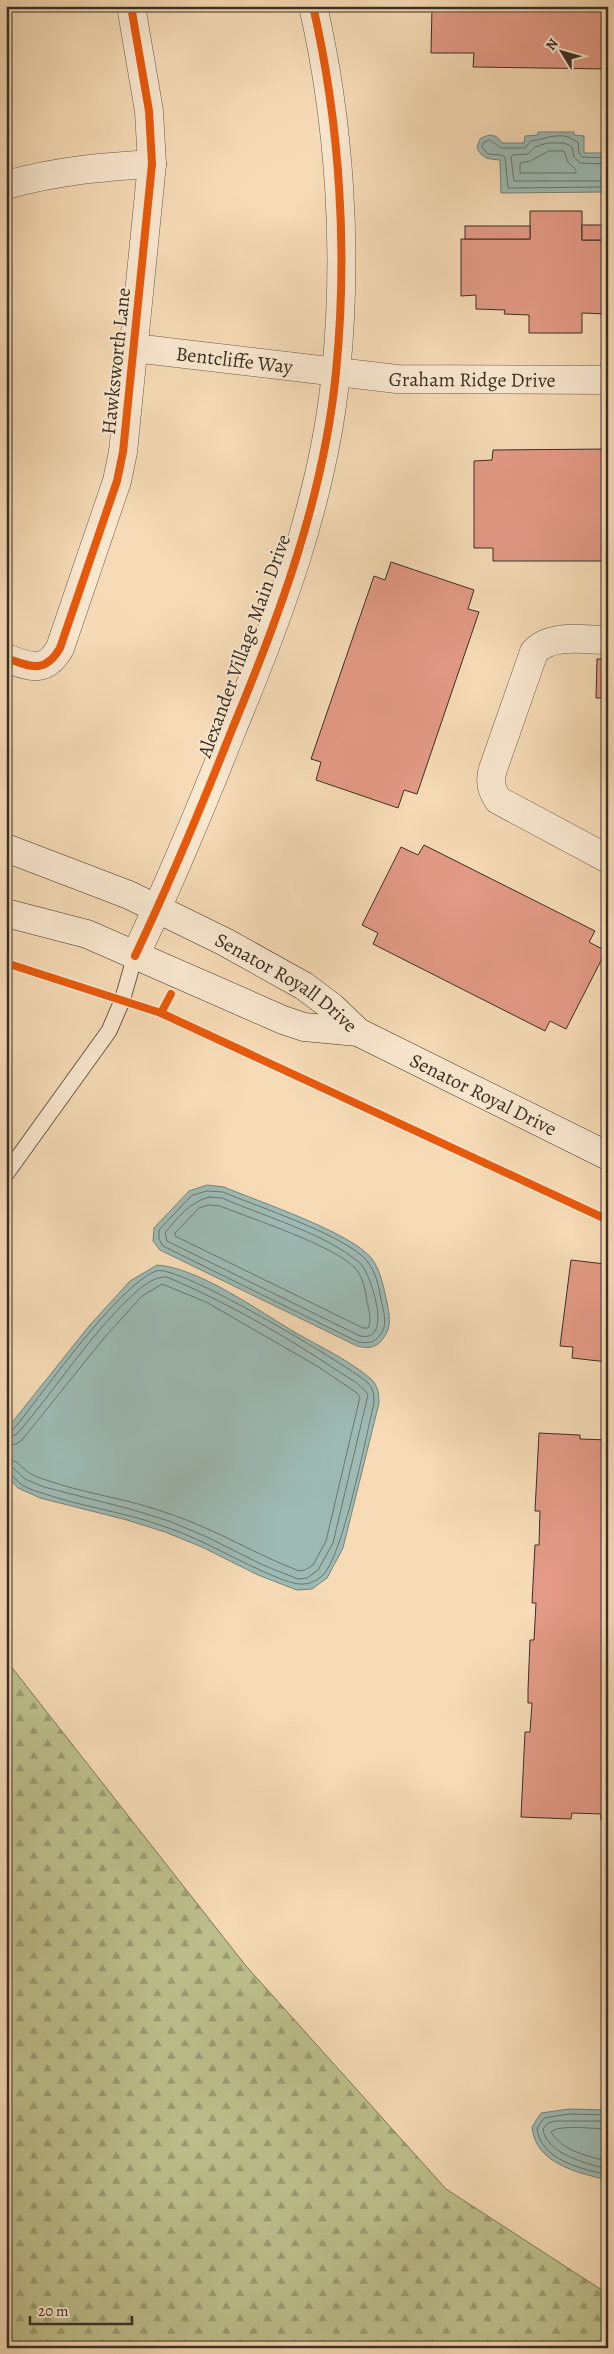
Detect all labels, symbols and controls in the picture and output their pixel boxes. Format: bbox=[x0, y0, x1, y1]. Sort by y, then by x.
north arrow bbox=[536, 28, 586, 78]
text: N bbox=[541, 35, 563, 54]
street label: Hawksworth Lane bbox=[95, 286, 137, 436]
street label: Bentcliffe Way bbox=[174, 340, 295, 380]
street label: Graham Ridge Drive bbox=[387, 365, 556, 393]
street label: Alexander Village Main Drive bbox=[191, 530, 297, 762]
street label: Senator Royall Drive bbox=[211, 926, 364, 1038]
street label: Senator Royal Drive bbox=[405, 1046, 561, 1142]
scale bar bbox=[30, 2294, 132, 2326]
text: 20 m bbox=[38, 2301, 69, 2321]

